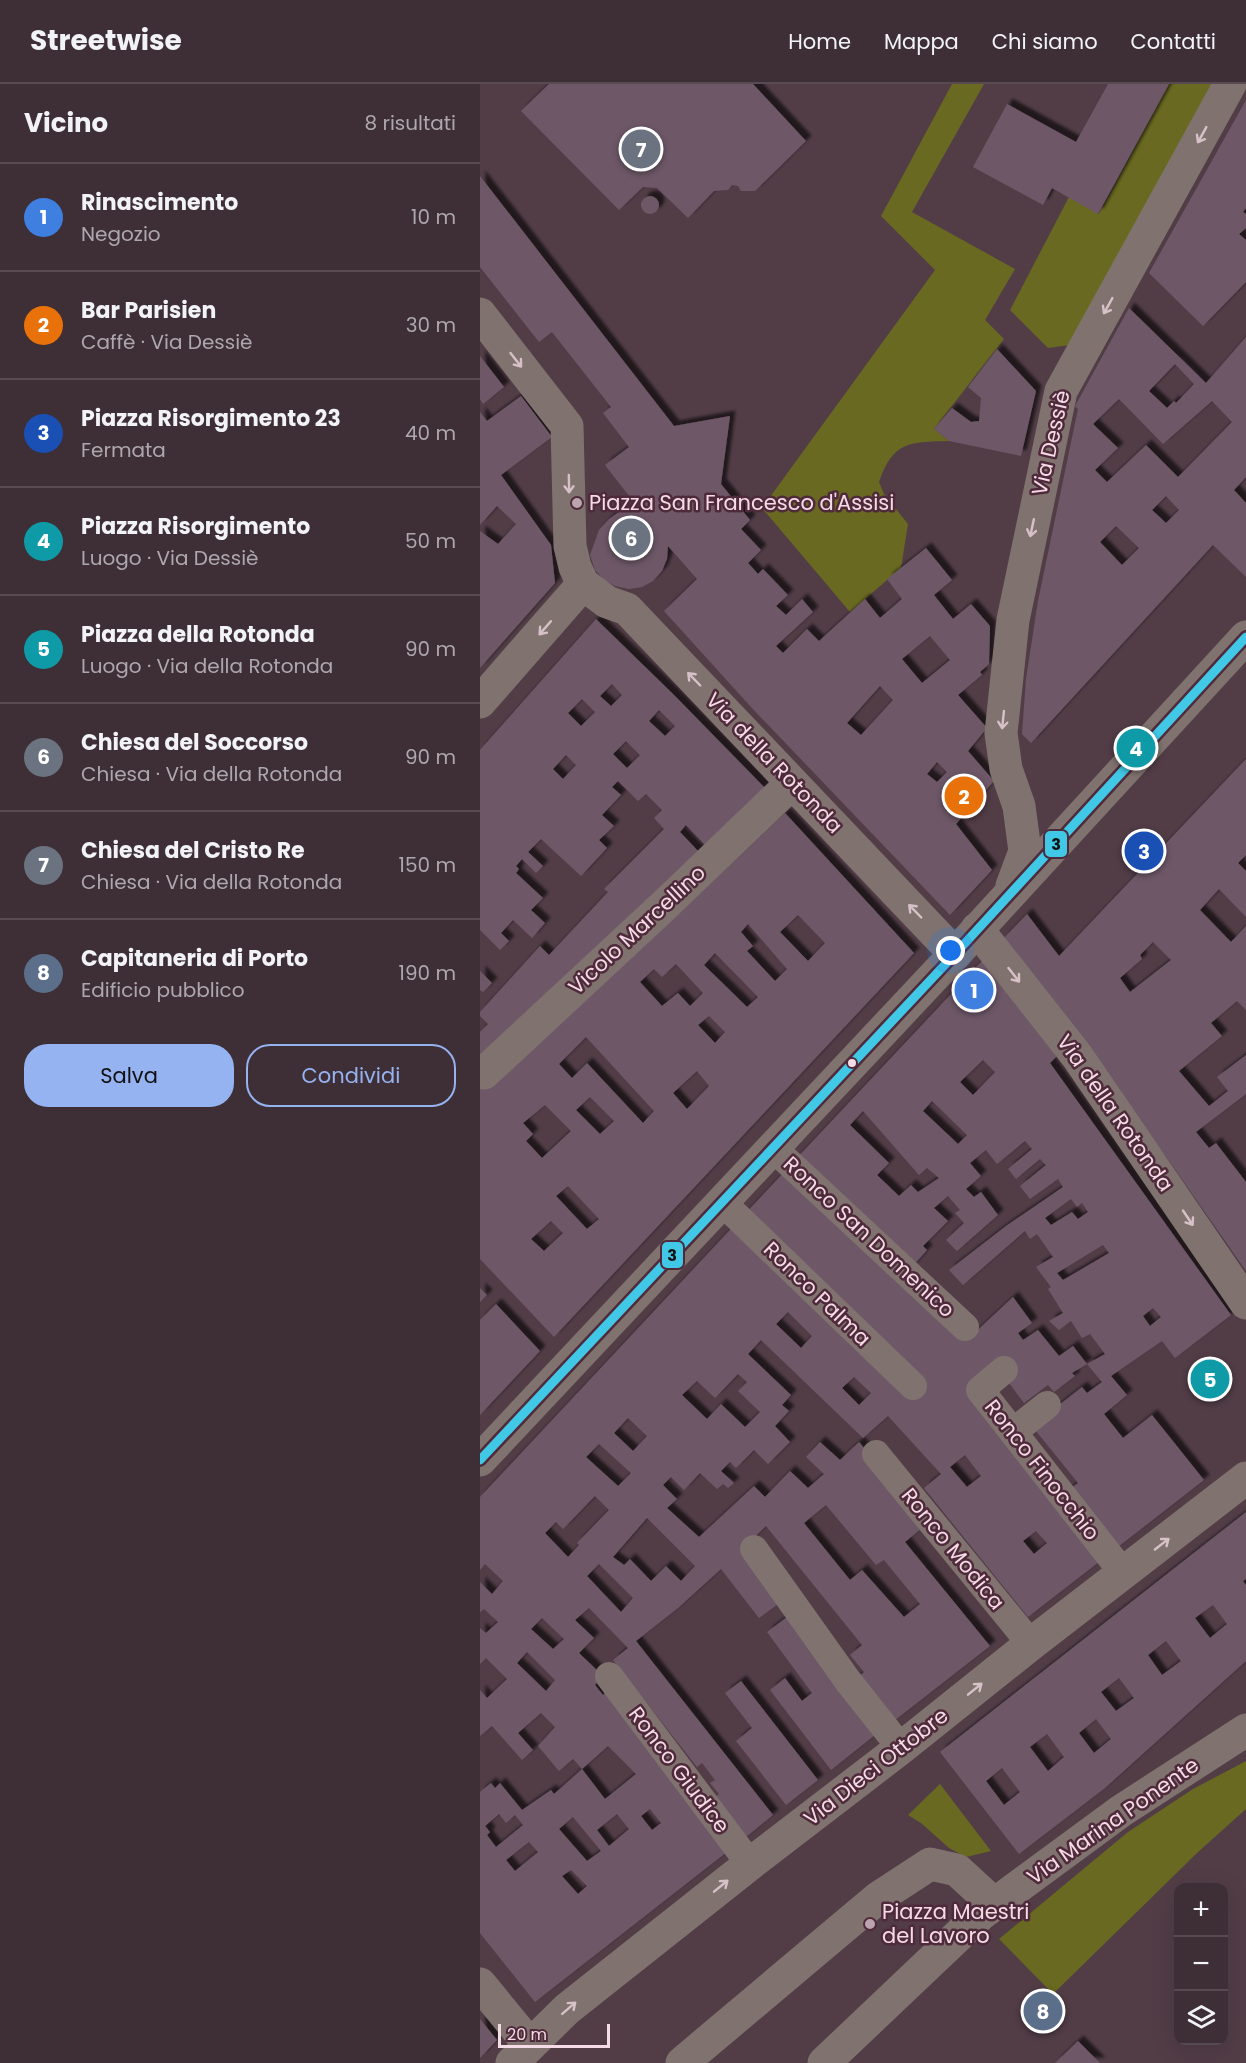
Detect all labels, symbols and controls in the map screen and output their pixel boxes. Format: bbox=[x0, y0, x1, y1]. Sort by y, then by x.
text: Streetwise bbox=[30, 21, 182, 60]
text: Home bbox=[788, 27, 851, 56]
text: Mappa bbox=[884, 27, 959, 56]
text: Chi siamo bbox=[992, 27, 1098, 56]
text: Contatti bbox=[1131, 27, 1216, 56]
text: Vicino bbox=[24, 105, 108, 141]
text: 8 risultati bbox=[365, 109, 456, 137]
pin: 7 bbox=[622, 126, 660, 172]
one-way arrow bbox=[1196, 126, 1208, 143]
text: Rinascimento bbox=[81, 187, 238, 218]
text: 1 bbox=[40, 203, 47, 231]
text: 10 m bbox=[411, 203, 456, 231]
text: Negozio bbox=[81, 220, 161, 248]
text: Bar Parisien bbox=[81, 295, 216, 326]
one-way arrow bbox=[1102, 297, 1114, 314]
text: 2 bbox=[38, 311, 49, 339]
text: 30 m bbox=[406, 311, 456, 339]
text: Caffè · Via Dessiè bbox=[81, 328, 252, 356]
one-way arrow bbox=[509, 352, 522, 368]
street label: Via Dessiè bbox=[1024, 387, 1077, 498]
text: Piazza Risorgimento 23 bbox=[81, 403, 341, 434]
text: 3 bbox=[37, 419, 50, 447]
text: 40 m bbox=[405, 419, 456, 447]
text: Fermata bbox=[81, 436, 166, 464]
one-way arrow bbox=[563, 474, 574, 494]
place label: Piazza San Francesco d'Assisi bbox=[589, 488, 895, 517]
marker: Piazza San Francesco d'Assisi bbox=[570, 496, 584, 510]
text: Piazza Risorgimento bbox=[81, 511, 310, 542]
pin: 6 bbox=[612, 516, 650, 560]
one-way arrow bbox=[1026, 517, 1037, 537]
text: 4 bbox=[37, 527, 50, 555]
text: 50 m bbox=[405, 527, 456, 555]
text: Luogo · Via Dessiè bbox=[81, 544, 259, 572]
text: Piazza della Rotonda bbox=[81, 619, 315, 650]
one-way arrow bbox=[538, 620, 552, 635]
text: 5 bbox=[37, 635, 50, 663]
text: 90 m bbox=[405, 635, 456, 663]
text: Luogo · Via della Rotonda bbox=[81, 652, 333, 680]
one-way arrow bbox=[687, 672, 701, 687]
street label: Via della Rotonda bbox=[699, 686, 849, 839]
one-way arrow bbox=[997, 710, 1008, 730]
pin: 4 bbox=[1116, 726, 1156, 770]
text: Chiesa del Soccorso bbox=[81, 727, 308, 758]
text: 6 bbox=[37, 743, 50, 771]
text: 90 m bbox=[405, 743, 456, 771]
text: Chiesa · Via della Rotonda bbox=[81, 760, 342, 788]
pin: 2 bbox=[944, 774, 984, 818]
pin: 3 bbox=[1124, 828, 1164, 873]
line badge: 3 bbox=[1044, 830, 1068, 858]
text: 3 bbox=[1051, 833, 1061, 856]
text: Chiesa del Cristo Re bbox=[81, 835, 305, 866]
text: 7 bbox=[38, 851, 49, 879]
text: 150 m bbox=[399, 851, 456, 879]
street label: Vicolo Marcellino bbox=[562, 858, 712, 1001]
text: Chiesa · Via della Rotonda bbox=[81, 868, 342, 896]
one-way arrow bbox=[908, 904, 922, 919]
your location bbox=[936, 936, 965, 965]
text: Capitaneria di Porto bbox=[81, 943, 308, 974]
text: 8 bbox=[37, 959, 50, 987]
text: 190 m bbox=[399, 959, 456, 987]
one-way arrow bbox=[1007, 966, 1020, 982]
pin: 1 bbox=[954, 968, 994, 1012]
text: Edificio pubblico bbox=[81, 976, 245, 1004]
street label: Via della Rotonda bbox=[1050, 1028, 1181, 1197]
button: Salva bbox=[24, 1044, 234, 1107]
button: Condividi bbox=[246, 1044, 456, 1107]
unlabelled marker bbox=[846, 1057, 858, 1069]
street label: Ronco San Domenico bbox=[777, 1149, 961, 1324]
one-way arrow bbox=[1182, 1210, 1194, 1226]
street label: Ronco Palma bbox=[757, 1235, 877, 1352]
line badge: 3 bbox=[661, 1241, 684, 1269]
text: 3 bbox=[667, 1244, 677, 1267]
pin: 5 bbox=[1190, 1356, 1230, 1402]
street label: Ronco Finocchio bbox=[978, 1393, 1107, 1546]
street label: Ronco Modica bbox=[895, 1482, 1012, 1616]
one-way arrow bbox=[1154, 1537, 1170, 1550]
one-way arrow bbox=[967, 1683, 983, 1696]
street label: Ronco Giudice bbox=[622, 1700, 737, 1839]
street label: Via Dieci Ottobre bbox=[797, 1701, 954, 1832]
street label: Via Marina Ponente bbox=[1021, 1750, 1205, 1891]
one-way arrow bbox=[713, 1880, 729, 1893]
map controls bbox=[1174, 1883, 1228, 2045]
button: + bbox=[1174, 1883, 1228, 1937]
place label: Piazza Maestri del Lavoro bbox=[882, 1897, 1029, 1950]
marker: Piazza Maestri del Lavoro bbox=[863, 1917, 877, 1931]
button: − bbox=[1174, 1937, 1228, 1991]
pin: 8 bbox=[1024, 1988, 1062, 2034]
button: layers bbox=[1174, 1991, 1228, 2045]
one-way arrow bbox=[561, 2001, 576, 2015]
scale bar bbox=[498, 2021, 610, 2048]
text: 20 m bbox=[507, 2023, 547, 2046]

